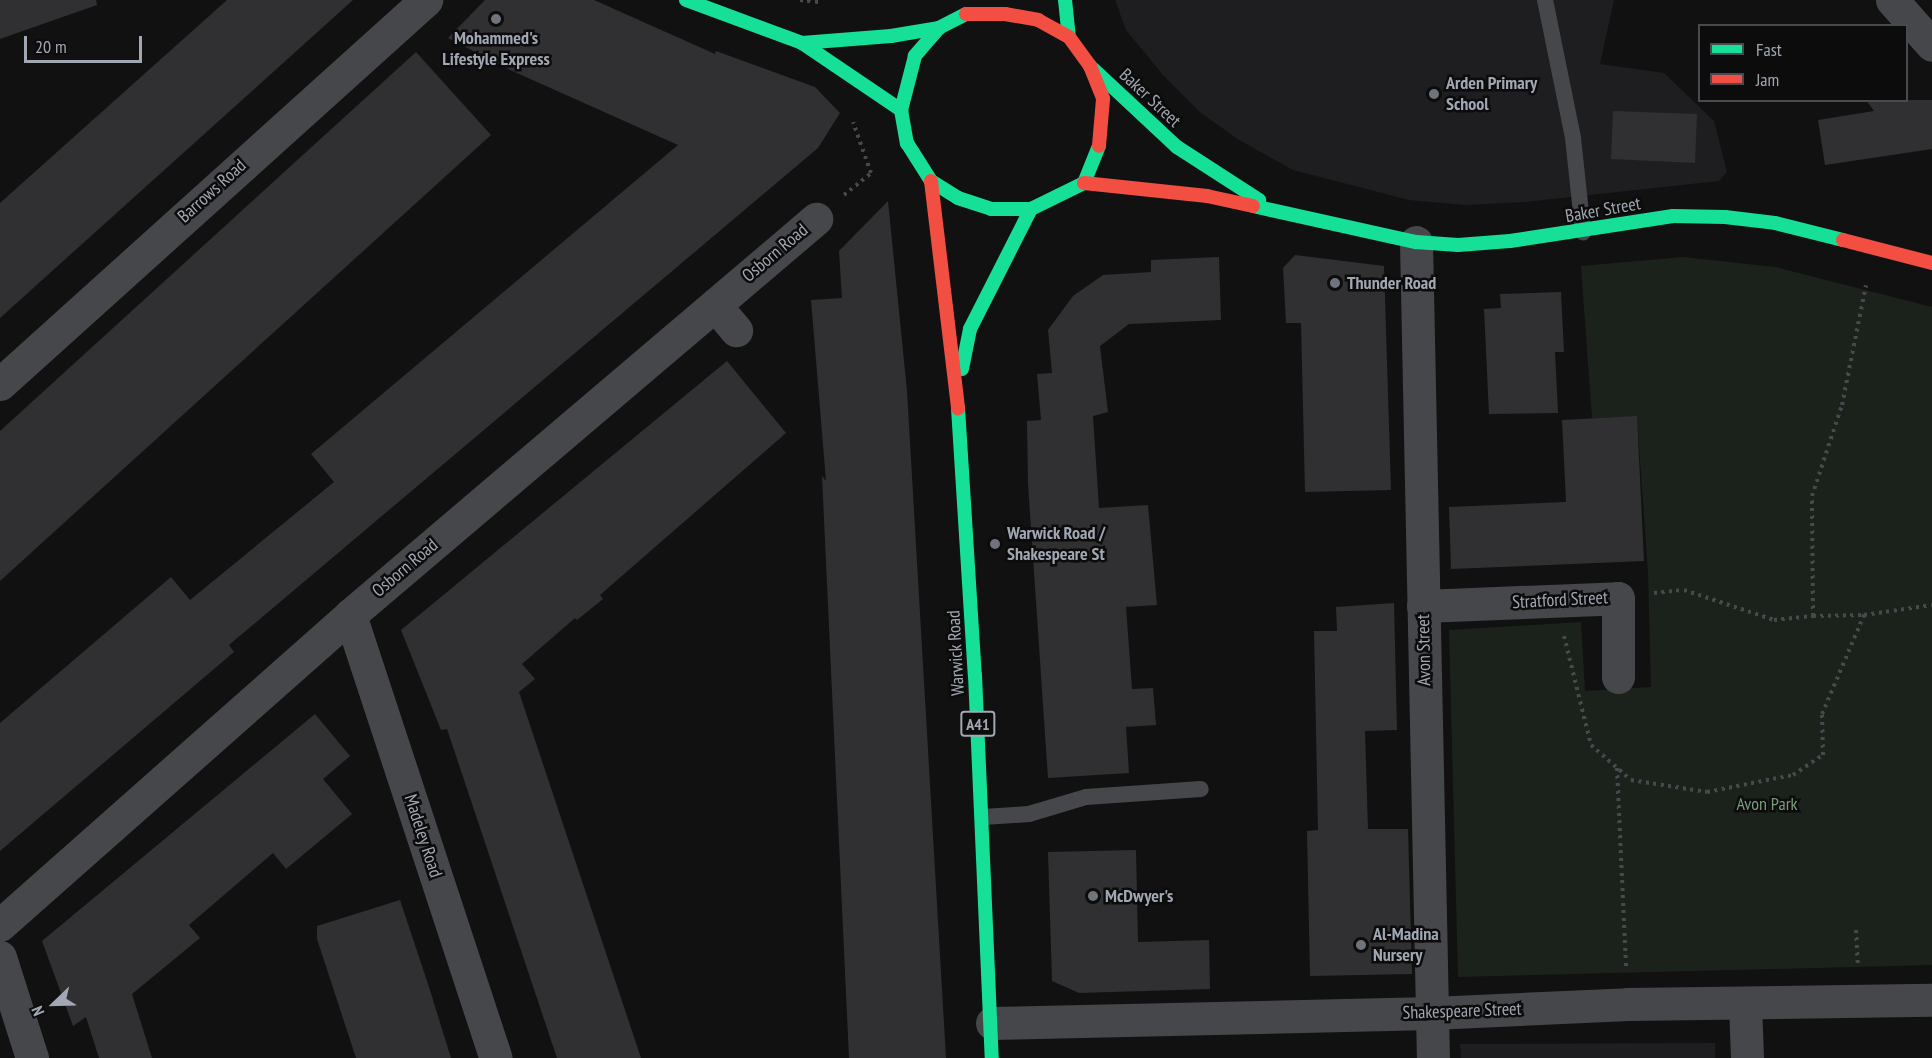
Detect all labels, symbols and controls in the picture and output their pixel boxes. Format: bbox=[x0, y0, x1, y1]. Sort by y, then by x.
marker: Mohammed's Lifestyle Express bbox=[489, 12, 503, 26]
scale bar bbox=[27, 24, 146, 62]
legend bbox=[1698, 24, 1908, 102]
place label: Mohammed's Lifestyle Express bbox=[442, 28, 550, 70]
text: 20 m bbox=[35, 35, 67, 58]
text: Fast bbox=[1756, 38, 1782, 61]
street label: Baker Street bbox=[1115, 64, 1185, 132]
text: Jam bbox=[1756, 68, 1779, 91]
place label: Arden Primary School bbox=[1446, 73, 1537, 116]
marker: Arden Primary School bbox=[1427, 87, 1441, 101]
street label: Barrows Road bbox=[173, 155, 251, 227]
street label: Baker Street bbox=[1564, 193, 1642, 227]
street label: Osborn Road bbox=[738, 219, 812, 287]
place label: Thunder Road bbox=[1347, 272, 1436, 294]
marker: Thunder Road bbox=[1328, 276, 1342, 290]
place label: Warwick Road / Shakespeare St bbox=[1007, 523, 1106, 566]
street label: Osborn Road bbox=[368, 534, 442, 602]
marker: Warwick Road / Shakespeare St bbox=[988, 537, 1002, 551]
street label: Stratford Street bbox=[1512, 587, 1608, 613]
street label: Warwick Road bbox=[943, 609, 969, 697]
street label: Avon Street bbox=[1413, 614, 1435, 686]
road number: A41 bbox=[960, 711, 996, 737]
street label: Madeley Road bbox=[399, 792, 447, 880]
park label: Avon Park bbox=[1736, 793, 1798, 815]
place label: McDwyer's bbox=[1105, 885, 1173, 907]
marker: McDwyer's bbox=[1086, 889, 1100, 903]
place label: Al-Madina Nursery bbox=[1373, 924, 1439, 966]
marker: Al-Madina Nursery bbox=[1354, 938, 1368, 952]
north arrow bbox=[24, 974, 84, 1034]
street label: Shakespeare Street bbox=[1402, 998, 1522, 1024]
text: N bbox=[27, 1003, 48, 1019]

